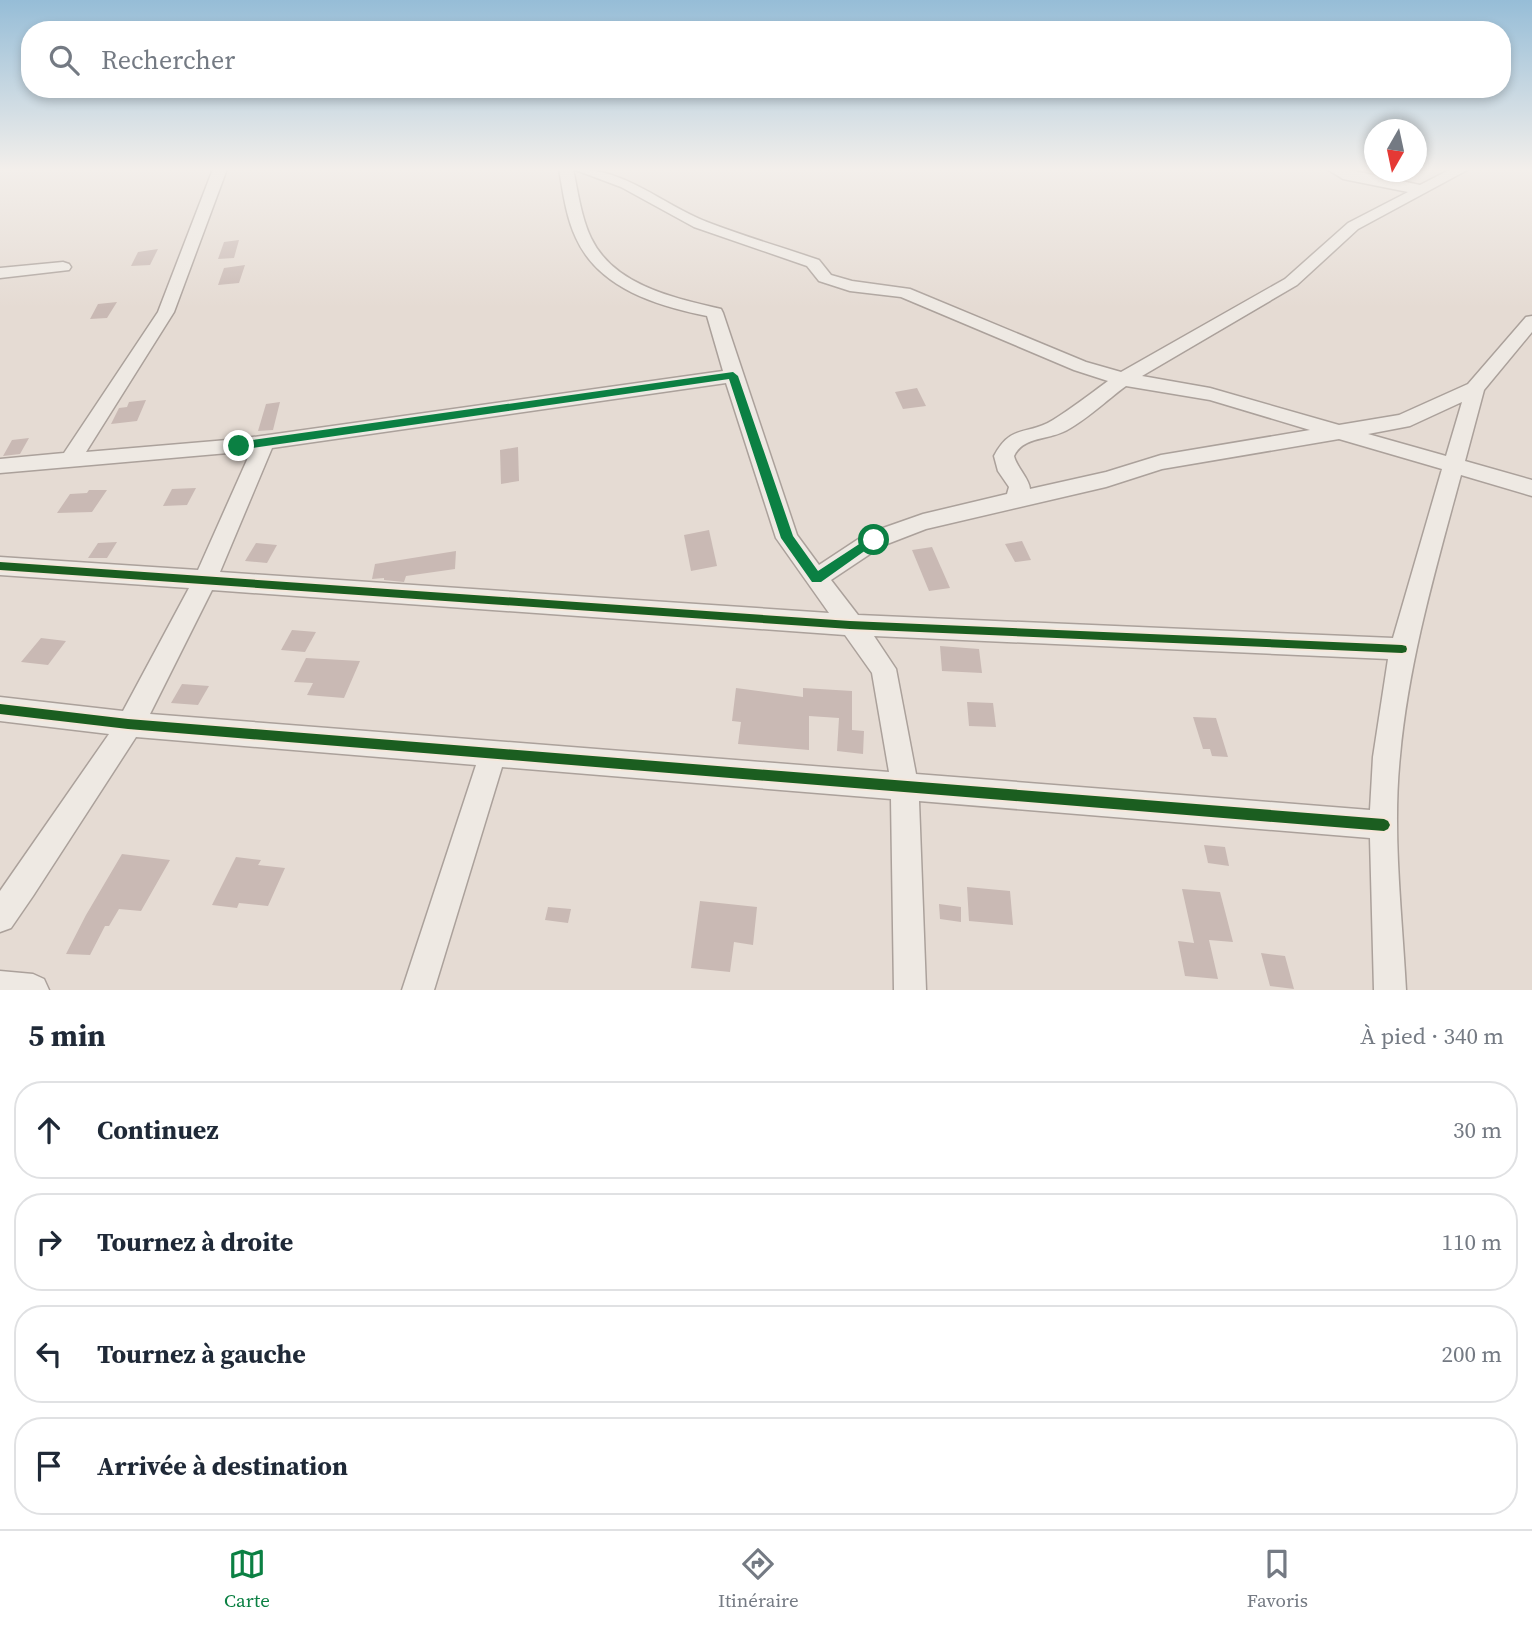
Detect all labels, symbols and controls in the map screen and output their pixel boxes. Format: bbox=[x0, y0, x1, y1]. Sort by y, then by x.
search box bbox=[21, 21, 1511, 98]
icon: search bbox=[45, 41, 83, 79]
text: Rechercher bbox=[101, 42, 235, 78]
north arrow bbox=[1364, 119, 1427, 182]
route end bbox=[223, 430, 254, 461]
route start bbox=[858, 524, 889, 555]
text: 5 min bbox=[28, 1015, 106, 1056]
text: À pied · 340 m bbox=[1360, 1020, 1504, 1052]
icon: ahead bbox=[30, 1111, 68, 1149]
text: Continuez bbox=[97, 1112, 218, 1148]
text: 30 m bbox=[1453, 1114, 1502, 1146]
icon: right bbox=[30, 1223, 68, 1261]
text: Tournez à droite bbox=[97, 1224, 293, 1260]
text: 110 m bbox=[1441, 1226, 1502, 1258]
icon: left bbox=[30, 1335, 68, 1373]
text: Tournez à gauche bbox=[97, 1336, 306, 1372]
text: 200 m bbox=[1441, 1338, 1502, 1370]
icon: arrive bbox=[30, 1447, 68, 1485]
text: Arrivée à destination bbox=[97, 1448, 348, 1484]
tab: Carte bbox=[224, 1545, 270, 1613]
tab: Itinéraire bbox=[718, 1545, 799, 1613]
tab: Favoris bbox=[1247, 1545, 1308, 1613]

